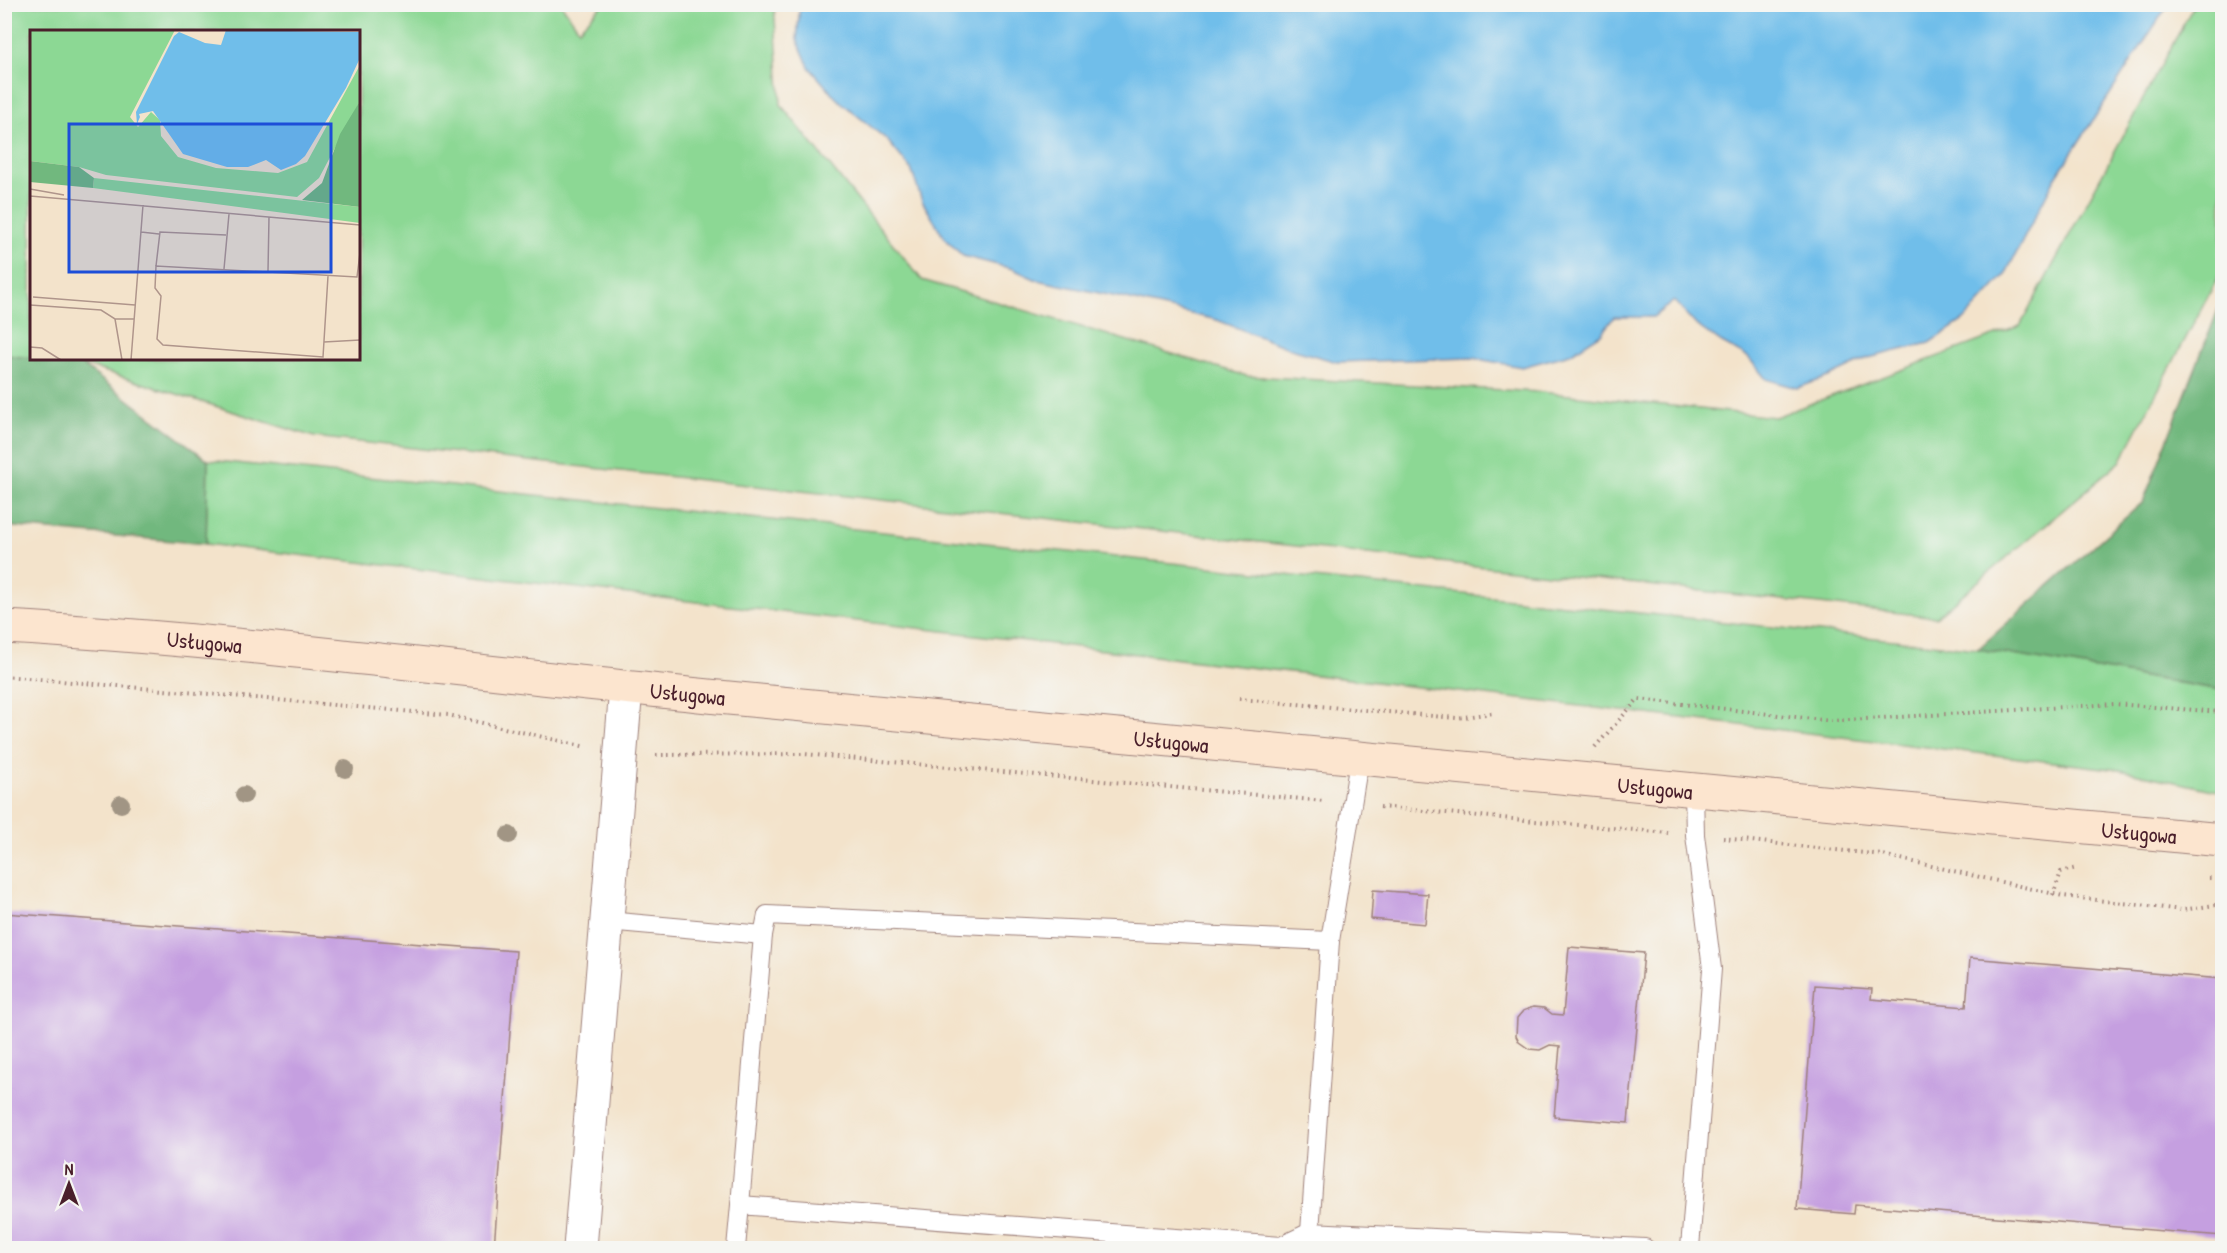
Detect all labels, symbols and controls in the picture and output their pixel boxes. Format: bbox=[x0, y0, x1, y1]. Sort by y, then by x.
inset map bbox=[30, 30, 360, 360]
street label: Usługowa bbox=[166, 624, 244, 661]
street label: Usługowa bbox=[649, 675, 727, 713]
street label: Usługowa bbox=[1132, 723, 1211, 760]
street label: Usługowa bbox=[1616, 770, 1694, 807]
street label: Usługowa bbox=[2100, 814, 2178, 851]
north arrow bbox=[39, 1154, 99, 1214]
text: N bbox=[65, 1158, 74, 1180]

